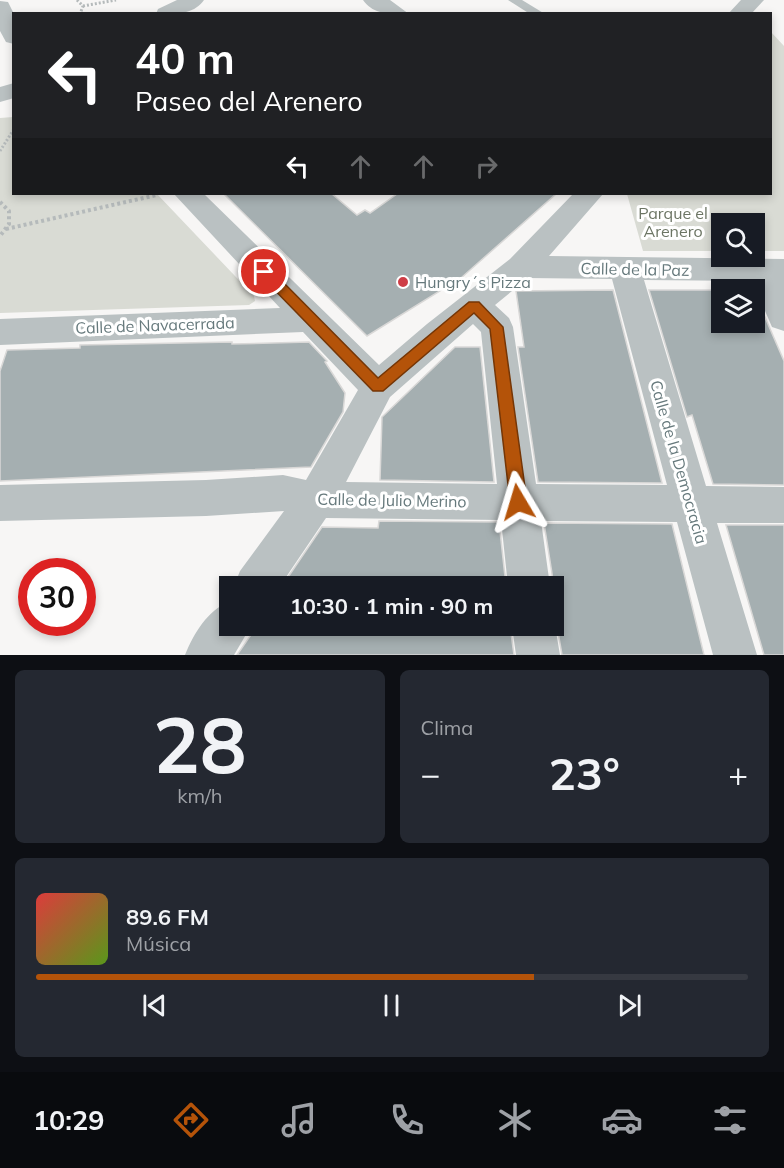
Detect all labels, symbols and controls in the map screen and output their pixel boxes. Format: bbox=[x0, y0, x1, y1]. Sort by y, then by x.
text: 40 m bbox=[135, 32, 235, 85]
icon: left bbox=[36, 36, 114, 114]
text: Paseo del Arenero bbox=[135, 84, 363, 118]
icon: left bbox=[281, 150, 314, 183]
icon: ahead bbox=[344, 150, 377, 183]
icon: ahead bbox=[407, 150, 440, 183]
icon: right bbox=[470, 150, 503, 183]
park label: Parque el Arenero bbox=[638, 203, 708, 241]
map controls bbox=[711, 213, 765, 333]
button: search bbox=[711, 213, 765, 267]
pin bbox=[238, 246, 289, 297]
icon: arrive bbox=[247, 255, 280, 288]
street label: Calle de la Paz bbox=[580, 258, 690, 280]
place label: Hungry´s Pizza bbox=[415, 272, 531, 292]
marker: Hungry´s Pizza bbox=[396, 275, 410, 289]
button: layers bbox=[711, 279, 765, 333]
street label: Calle de Navacerrada bbox=[75, 312, 235, 338]
street label: Calle de la Democracia bbox=[646, 378, 712, 546]
position arrow bbox=[486, 470, 550, 534]
street label: Calle de Julio Merino bbox=[317, 489, 467, 511]
speed limit sign: 30 bbox=[18, 558, 96, 636]
text: 10:30 · 1 min · 90 m bbox=[290, 592, 493, 620]
text: 28 bbox=[153, 695, 247, 793]
text: Clima bbox=[421, 715, 473, 740]
text: 23° bbox=[549, 745, 620, 801]
text: − bbox=[421, 753, 440, 794]
text: + bbox=[728, 753, 748, 794]
text: km/h bbox=[177, 783, 222, 808]
text: 89.6 FM bbox=[126, 903, 209, 931]
text: Música bbox=[126, 931, 191, 956]
icon: previous bbox=[138, 989, 171, 1022]
icon: pause bbox=[375, 989, 408, 1022]
icon: next bbox=[613, 989, 646, 1022]
icon: directions bbox=[170, 1099, 212, 1141]
icon: music bbox=[278, 1099, 320, 1141]
icon: phone bbox=[386, 1099, 428, 1141]
icon: climate bbox=[494, 1099, 536, 1141]
icon: car bbox=[601, 1099, 643, 1141]
icon: filters bbox=[709, 1099, 751, 1141]
text: 10:29 bbox=[33, 1103, 104, 1137]

